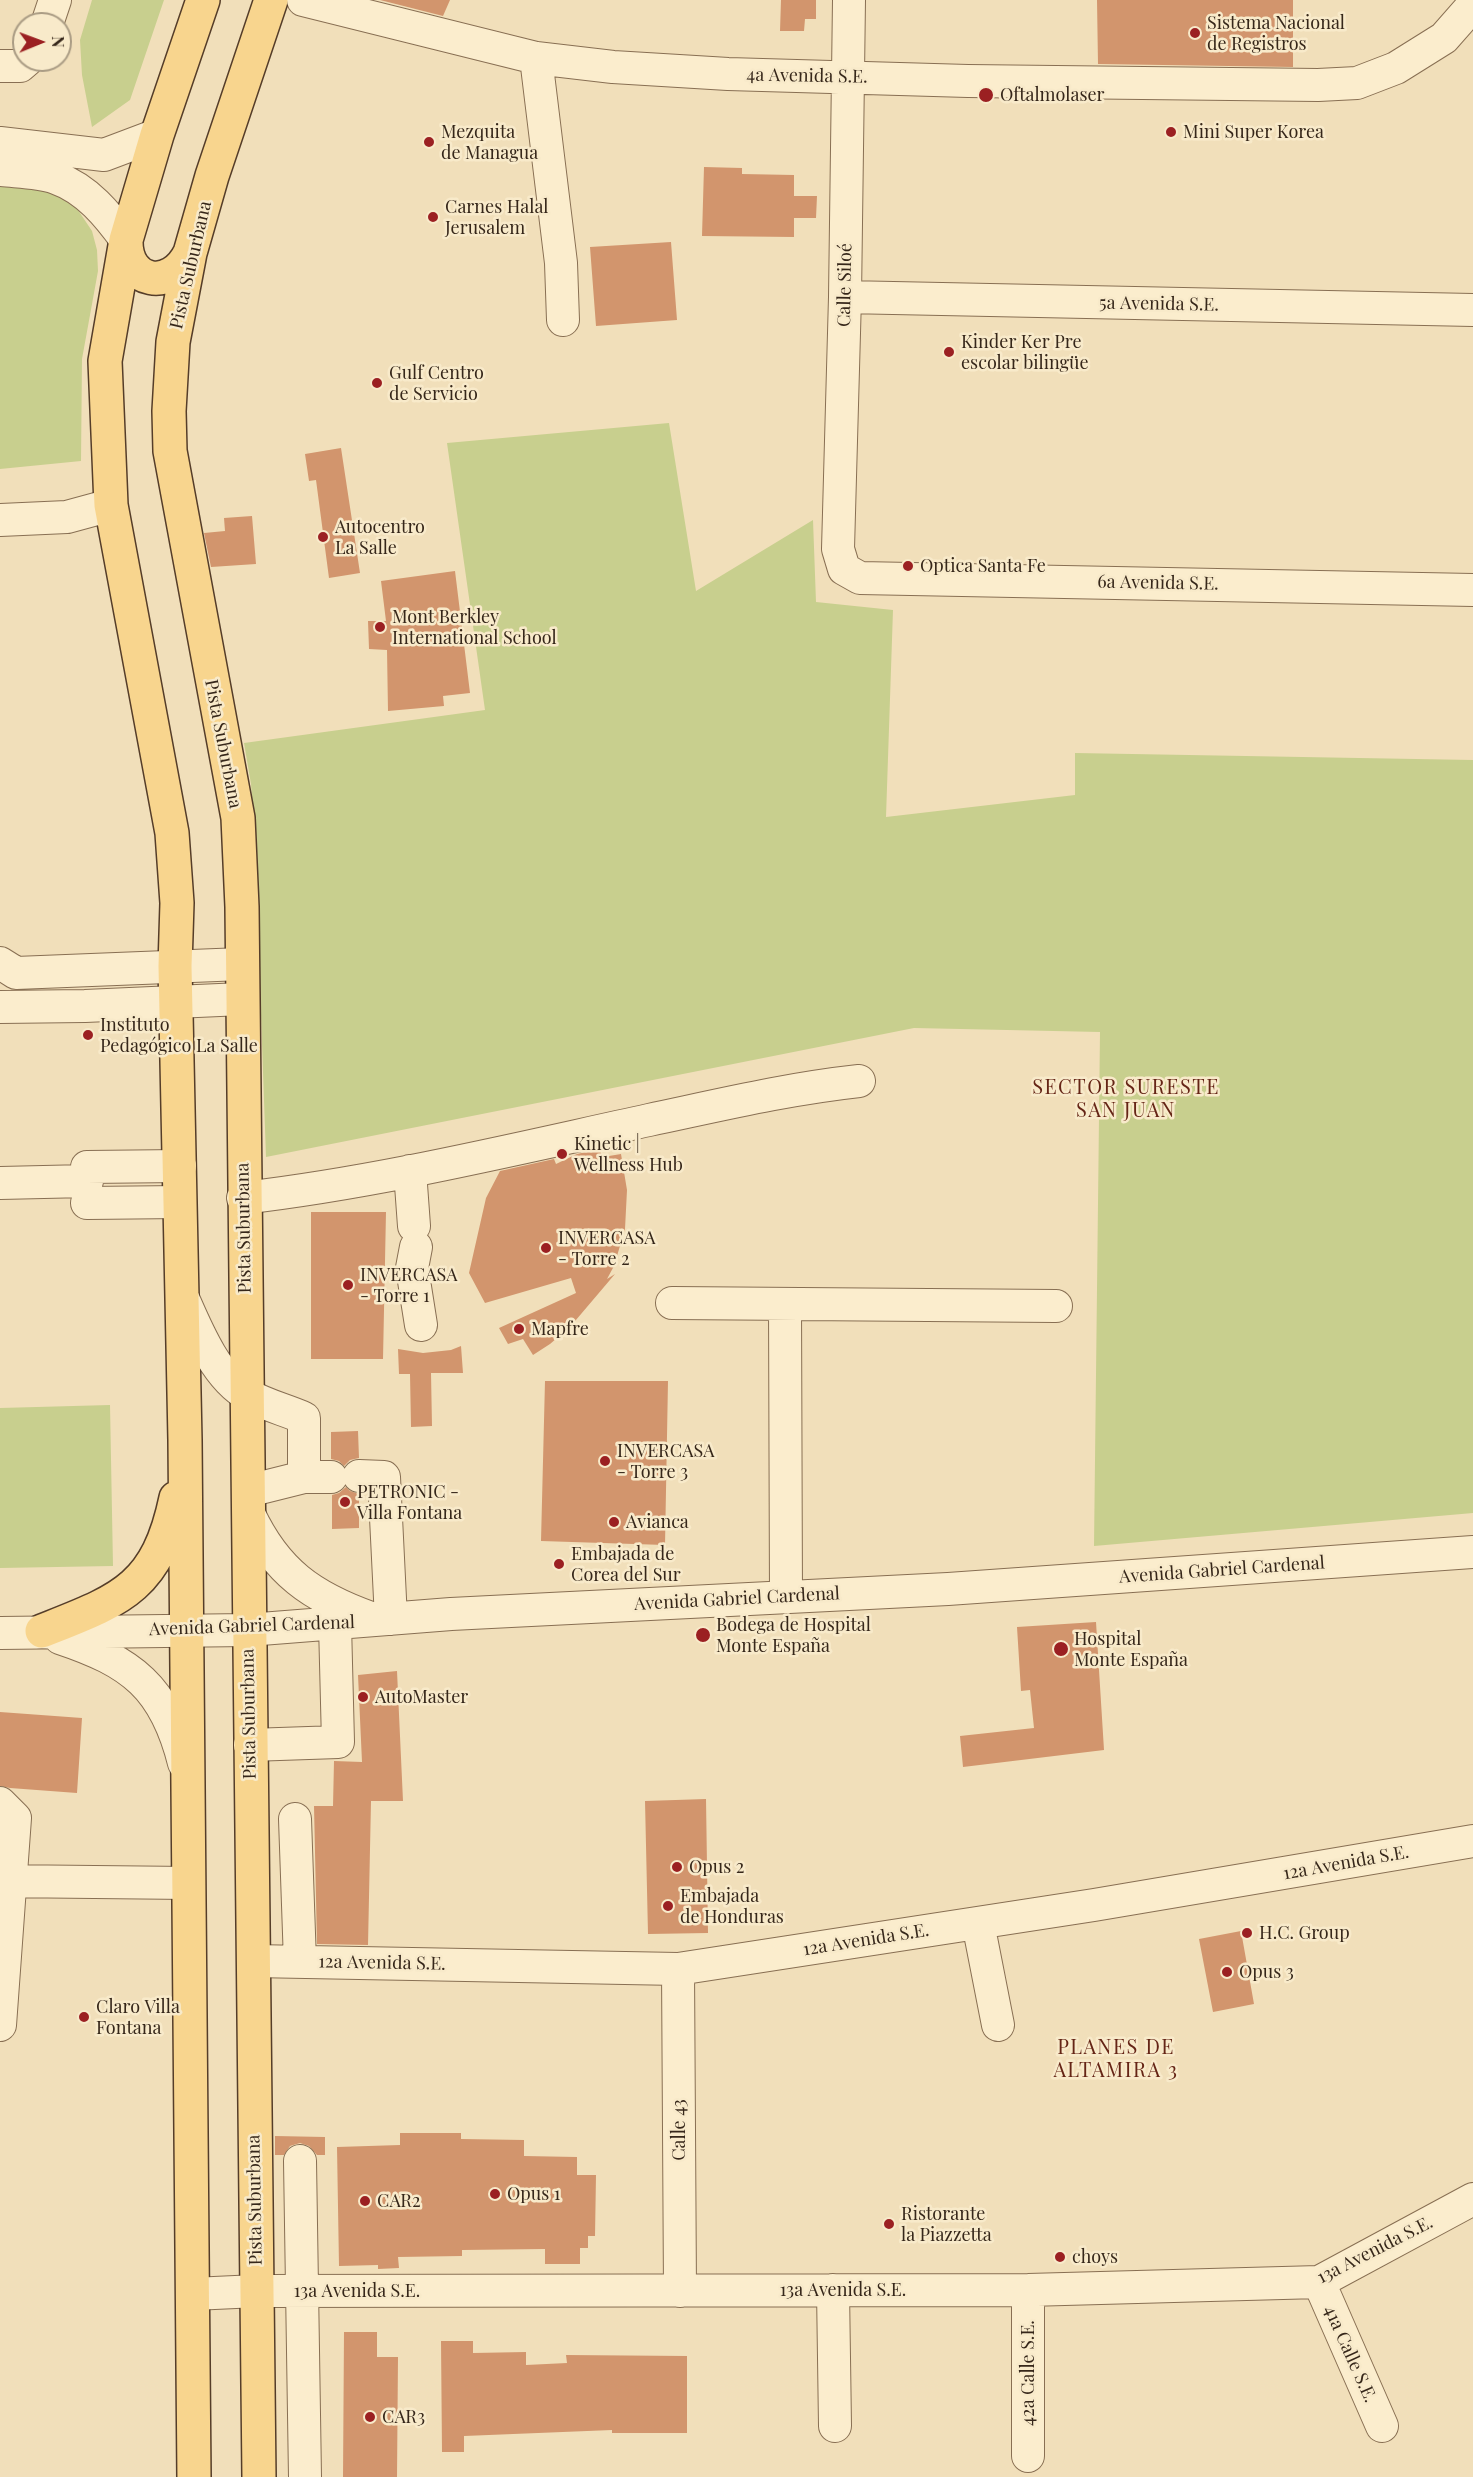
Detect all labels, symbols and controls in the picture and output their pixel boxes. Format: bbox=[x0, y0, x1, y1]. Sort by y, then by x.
north arrow bbox=[12, 12, 72, 72]
place label: Sistema Nacional de Registros bbox=[1207, 12, 1345, 54]
marker: Sistema Nacional de Registros bbox=[1188, 26, 1202, 40]
text: N bbox=[48, 36, 69, 48]
street label: 4a Avenida S.E. bbox=[746, 64, 868, 88]
place label: Oftalmolaser bbox=[1000, 84, 1105, 106]
marker: Oftalmolaser bbox=[977, 86, 995, 104]
place label: Mezquita de Managua bbox=[441, 121, 538, 164]
place label: Mini Super Korea bbox=[1183, 121, 1324, 143]
marker: Mini Super Korea bbox=[1164, 125, 1178, 139]
marker: Mezquita de Managua bbox=[422, 135, 436, 149]
place label: Carnes Halal Jerusalem bbox=[445, 196, 548, 238]
street label: Pista Suburbana bbox=[166, 199, 216, 331]
marker: Carnes Halal Jerusalem bbox=[426, 210, 440, 224]
street label: Calle Siloé bbox=[833, 243, 857, 327]
street label: 5a Avenida S.E. bbox=[1099, 292, 1219, 316]
place label: Kinder Ker Pre escolar bilingüe bbox=[961, 331, 1089, 374]
marker: Kinder Ker Pre escolar bilingüe bbox=[942, 345, 956, 359]
place label: Gulf Centro de Servicio bbox=[389, 362, 484, 404]
marker: Gulf Centro de Servicio bbox=[370, 376, 384, 390]
place label: Autocentro La Salle bbox=[335, 516, 425, 558]
marker: Autocentro La Salle bbox=[316, 530, 330, 544]
place label: Optica Santa Fe bbox=[920, 555, 1046, 577]
marker: Optica Santa Fe bbox=[901, 559, 915, 573]
street label: 6a Avenida S.E. bbox=[1097, 571, 1219, 595]
place label: Mont Berkley International School bbox=[392, 606, 557, 648]
marker: Mont Berkley International School bbox=[373, 620, 387, 634]
street label: Pista Suburbana bbox=[200, 678, 246, 810]
place label: Instituto Pedagógico La Salle bbox=[100, 1014, 258, 1056]
marker: Instituto Pedagógico La Salle bbox=[81, 1028, 95, 1042]
district label: SECTOR SURESTE SAN JUAN bbox=[1032, 1076, 1220, 1123]
place label: Kinetic | Wellness Hub bbox=[574, 1133, 683, 1176]
marker: Kinetic | Wellness Hub bbox=[555, 1147, 569, 1161]
street label: Pista Suburbana bbox=[232, 1162, 256, 1294]
place label: INVERCASA - Torre 2 bbox=[558, 1227, 655, 1270]
marker: INVERCASA - Torre 2 bbox=[539, 1241, 553, 1255]
place label: INVERCASA - Torre 1 bbox=[360, 1264, 457, 1306]
marker: INVERCASA - Torre 1 bbox=[341, 1278, 355, 1292]
place label: Mapfre bbox=[531, 1318, 589, 1340]
marker: Mapfre bbox=[512, 1322, 526, 1336]
place label: INVERCASA - Torre 3 bbox=[617, 1440, 714, 1482]
marker: INVERCASA - Torre 3 bbox=[598, 1454, 612, 1468]
place label: PETRONIC - Villa Fontana bbox=[357, 1481, 462, 1524]
marker: PETRONIC - Villa Fontana bbox=[338, 1495, 352, 1509]
place label: Avianca bbox=[626, 1511, 689, 1533]
marker: Avianca bbox=[607, 1515, 621, 1529]
place label: Embajada de Corea del Sur bbox=[571, 1543, 681, 1586]
street label: Avenida Gabriel Cardenal bbox=[1118, 1552, 1326, 1588]
marker: Embajada de Corea del Sur bbox=[552, 1557, 566, 1571]
street label: Avenida Gabriel Cardenal bbox=[634, 1583, 840, 1615]
street label: Avenida Gabriel Cardenal bbox=[149, 1612, 355, 1640]
place label: Bodega de Hospital Monte España bbox=[716, 1614, 871, 1656]
marker: Bodega de Hospital Monte España bbox=[694, 1626, 712, 1644]
place label: Hospital Monte España bbox=[1074, 1628, 1188, 1670]
marker: Hospital Monte España bbox=[1052, 1640, 1070, 1658]
street label: Pista Suburbana bbox=[237, 1648, 261, 1780]
place label: AutoMaster bbox=[375, 1686, 468, 1708]
marker: AutoMaster bbox=[356, 1690, 370, 1704]
street label: 12a Avenida S.E. bbox=[1281, 1841, 1411, 1885]
place label: Opus 2 bbox=[689, 1856, 744, 1878]
marker: Opus 2 bbox=[670, 1860, 684, 1874]
place label: Embajada de Honduras bbox=[680, 1885, 784, 1928]
marker: Embajada de Honduras bbox=[661, 1899, 675, 1913]
street label: 12a Avenida S.E. bbox=[801, 1919, 931, 1961]
place label: H.C. Group bbox=[1259, 1922, 1350, 1944]
marker: H.C. Group bbox=[1240, 1926, 1254, 1940]
street label: 12a Avenida S.E. bbox=[318, 1951, 446, 1975]
place label: Opus 3 bbox=[1239, 1961, 1294, 1983]
marker: Opus 3 bbox=[1220, 1965, 1234, 1979]
place label: Claro Villa Fontana bbox=[96, 1996, 180, 2038]
marker: Claro Villa Fontana bbox=[77, 2010, 91, 2024]
district label: PLANES DE ALTAMIRA 3 bbox=[1054, 2036, 1178, 2083]
street label: Calle 43 bbox=[668, 2099, 690, 2161]
street label: Pista Suburbana bbox=[243, 2134, 267, 2266]
place label: Opus 1 bbox=[507, 2183, 560, 2205]
marker: Opus 1 bbox=[488, 2187, 502, 2201]
place label: CAR2 bbox=[377, 2190, 421, 2212]
marker: CAR2 bbox=[358, 2194, 372, 2208]
place label: Ristorante la Piazzetta bbox=[901, 2203, 992, 2246]
street label: 13a Avenida S.E. bbox=[1314, 2212, 1436, 2288]
marker: Ristorante la Piazzetta bbox=[882, 2217, 896, 2231]
place label: choys bbox=[1072, 2246, 1118, 2268]
marker: choys bbox=[1053, 2250, 1067, 2264]
street label: 13a Avenida S.E. bbox=[780, 2279, 906, 2301]
street label: 13a Avenida S.E. bbox=[294, 2280, 420, 2302]
street label: 41a Calle S.E. bbox=[1319, 2302, 1381, 2406]
street label: 42a Calle S.E. bbox=[1017, 2320, 1039, 2426]
place label: CAR3 bbox=[382, 2406, 425, 2428]
marker: CAR3 bbox=[363, 2410, 377, 2424]

